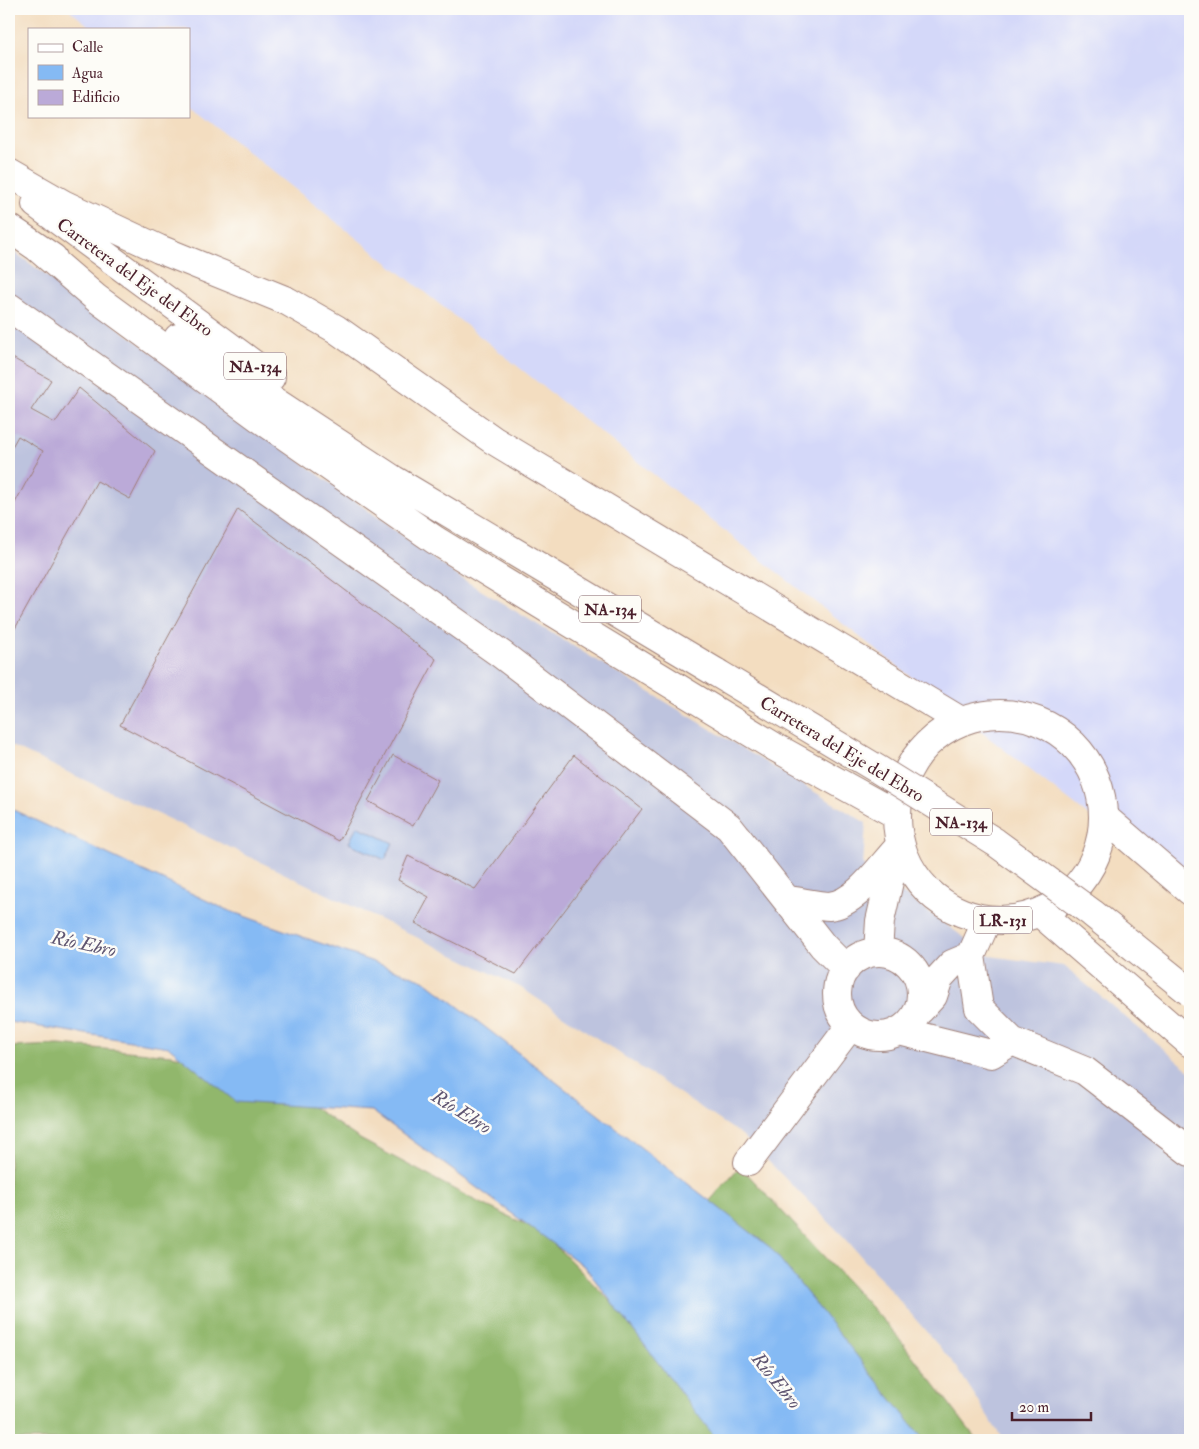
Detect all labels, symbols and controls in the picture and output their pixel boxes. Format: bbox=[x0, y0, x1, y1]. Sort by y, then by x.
legend bbox=[28, 28, 190, 118]
text: Calle bbox=[72, 38, 103, 57]
text: Agua bbox=[71, 64, 104, 83]
text: Edificio bbox=[72, 88, 120, 107]
street label: Carretera del Eje del Ebro bbox=[52, 213, 218, 342]
road number: NA-134 bbox=[224, 352, 286, 380]
road number: NA-134 bbox=[579, 596, 641, 622]
street label: Carretera del Eje del Ebro bbox=[755, 691, 928, 808]
road number: NA-134 bbox=[930, 809, 992, 836]
road number: LR-131 bbox=[974, 906, 1032, 934]
water label: Río Ebro bbox=[48, 925, 119, 963]
water label: Río Ebro bbox=[426, 1084, 496, 1140]
water label: Río Ebro bbox=[746, 1347, 806, 1414]
scale bar bbox=[1012, 1389, 1090, 1421]
text: 20 m bbox=[1019, 1398, 1049, 1417]

